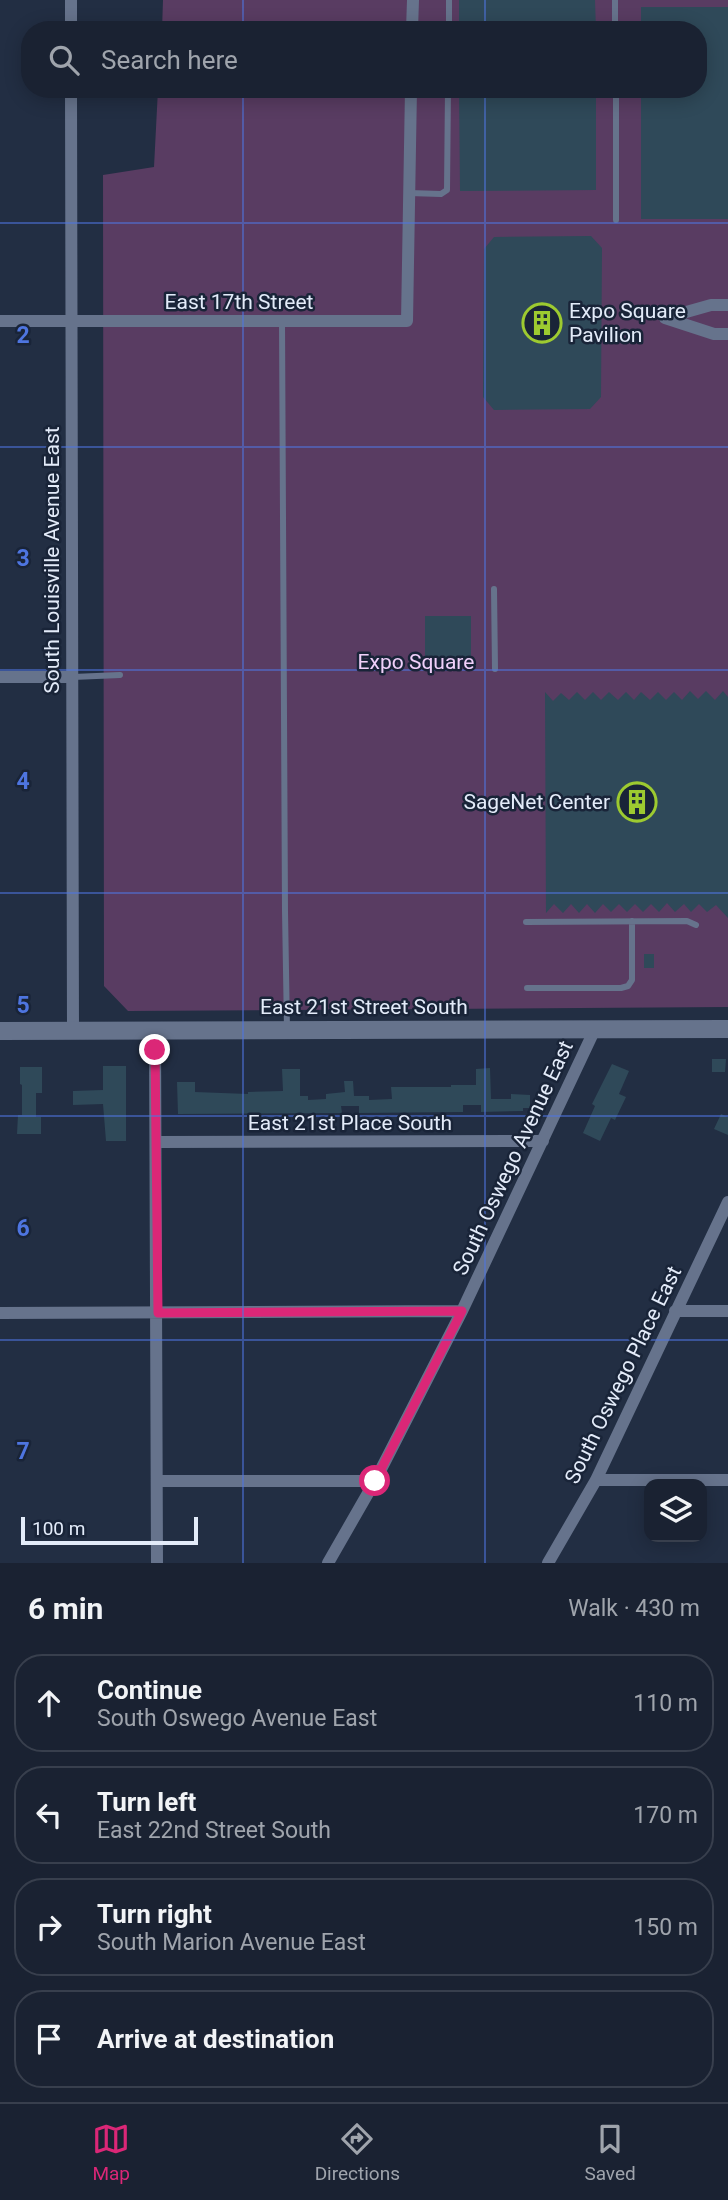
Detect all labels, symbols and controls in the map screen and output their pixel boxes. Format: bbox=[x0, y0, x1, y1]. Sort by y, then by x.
search box bbox=[21, 21, 707, 98]
icon: search bbox=[45, 41, 83, 79]
text: Search here bbox=[101, 45, 238, 75]
street label: East 17th Street bbox=[165, 290, 314, 314]
place label: Expo Square Pavilion bbox=[569, 299, 686, 347]
building icon: Expo Square Pavilion bbox=[521, 302, 563, 344]
text: 2 bbox=[16, 322, 30, 349]
street label: South Louisville Avenue East bbox=[40, 426, 64, 694]
text: 3 bbox=[16, 545, 30, 572]
park label: Expo Square bbox=[358, 650, 474, 674]
text: 4 bbox=[16, 768, 30, 795]
building icon: SageNet Center bbox=[616, 781, 658, 823]
place label: SageNet Center bbox=[463, 790, 610, 814]
text: 5 bbox=[16, 992, 30, 1019]
street label: East 21st Street South bbox=[260, 995, 468, 1019]
route end bbox=[139, 1034, 170, 1065]
street label: South Oswego Avenue East bbox=[448, 1037, 578, 1279]
street label: East 21st Place South bbox=[248, 1111, 452, 1135]
text: 6 bbox=[16, 1215, 30, 1242]
street label: South Oswego Place East bbox=[560, 1262, 686, 1488]
text: 7 bbox=[16, 1438, 30, 1465]
route start bbox=[359, 1465, 390, 1496]
map controls bbox=[644, 1479, 707, 1542]
button: layers bbox=[644, 1479, 707, 1542]
scale bar bbox=[21, 1514, 198, 1546]
text: 100 m bbox=[32, 1517, 85, 1540]
text: 6 min bbox=[28, 1591, 103, 1626]
text: Walk · 430 m bbox=[568, 1595, 700, 1622]
text: Continue bbox=[97, 1675, 202, 1705]
icon: ahead bbox=[30, 1684, 68, 1722]
text: 110 m bbox=[633, 1690, 698, 1717]
text: South Oswego Avenue East bbox=[97, 1705, 377, 1732]
text: Turn left bbox=[97, 1787, 196, 1817]
icon: left bbox=[30, 1796, 68, 1834]
text: 170 m bbox=[633, 1802, 698, 1829]
text: East 22nd Street South bbox=[97, 1817, 331, 1844]
text: Turn right bbox=[97, 1899, 212, 1929]
icon: right bbox=[30, 1908, 68, 1946]
text: 150 m bbox=[633, 1914, 698, 1941]
text: South Marion Avenue East bbox=[97, 1929, 366, 1956]
icon: arrive bbox=[30, 2020, 68, 2058]
text: Arrive at destination bbox=[97, 2024, 334, 2054]
tab: Map bbox=[92, 2120, 130, 2185]
tab: Directions bbox=[315, 2120, 400, 2185]
tab: Saved bbox=[584, 2120, 636, 2185]

